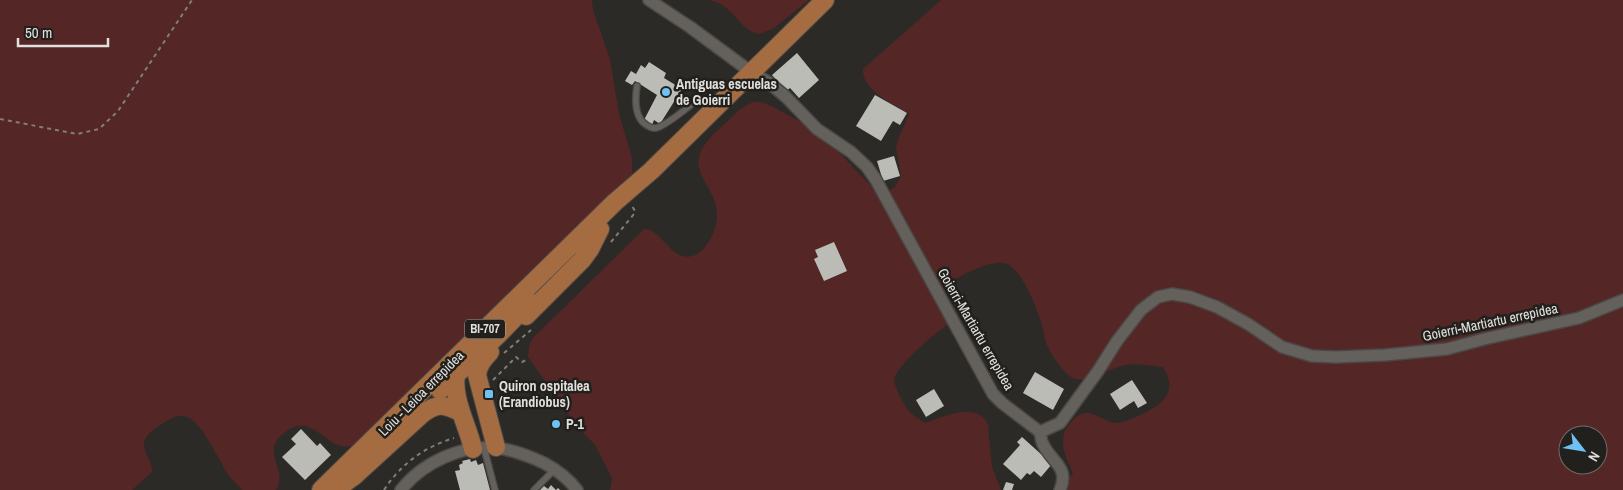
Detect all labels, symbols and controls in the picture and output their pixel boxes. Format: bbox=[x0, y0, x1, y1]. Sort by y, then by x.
scale bar bbox=[18, 15, 108, 47]
text: 50 m bbox=[25, 22, 52, 43]
place label: Antiguas escuelas de Goierri bbox=[676, 75, 777, 109]
marker: Antiguas escuelas de Goierri bbox=[660, 86, 672, 98]
street label: Goierri-Martiartu errepidea bbox=[934, 265, 1019, 394]
street label: Goierri-Martiartu errepidea bbox=[1421, 299, 1560, 345]
road number: BI-707 bbox=[465, 320, 505, 338]
street label: Loiu - Leioa errepidea bbox=[374, 346, 468, 440]
place label: Quiron ospitalea (Erandiobus) bbox=[499, 377, 590, 411]
marker: Quiron ospitalea (Erandiobus) bbox=[483, 388, 495, 400]
place label: P-1 bbox=[566, 415, 584, 433]
marker: P-1 bbox=[550, 418, 562, 430]
north arrow bbox=[1558, 425, 1608, 475]
text: N bbox=[1584, 449, 1604, 465]

